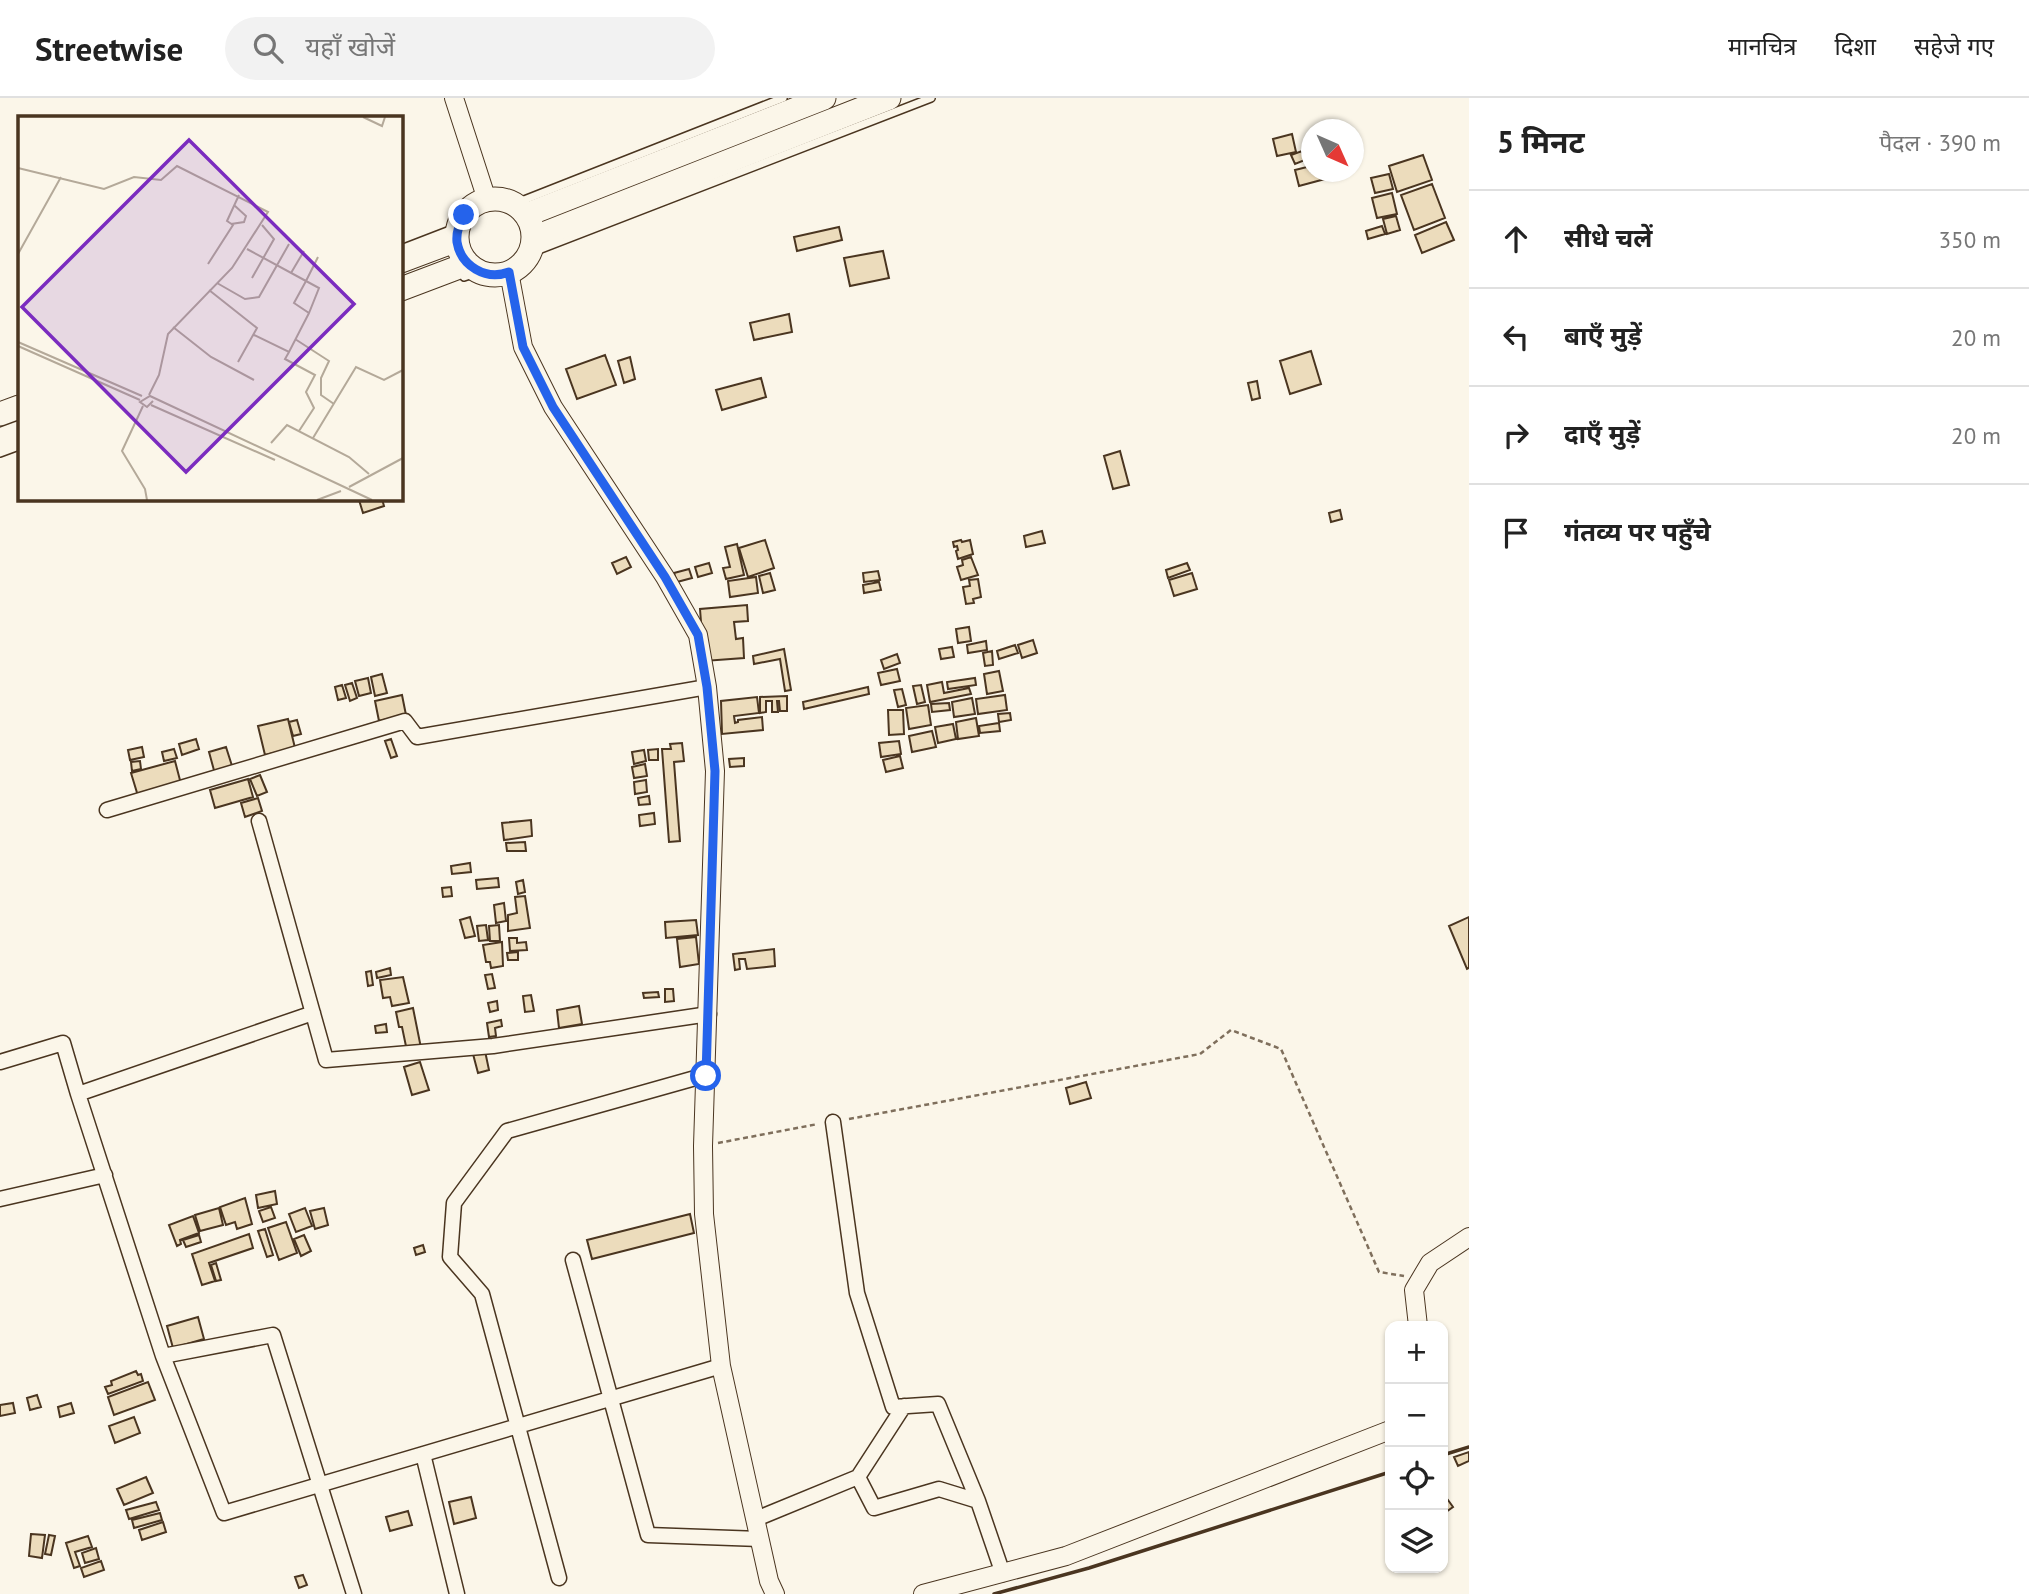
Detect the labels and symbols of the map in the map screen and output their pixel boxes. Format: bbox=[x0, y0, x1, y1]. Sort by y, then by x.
inset map bbox=[18, 116, 402, 500]
north arrow bbox=[1301, 119, 1364, 182]
route end bbox=[448, 199, 479, 230]
route start bbox=[690, 1060, 721, 1091]

